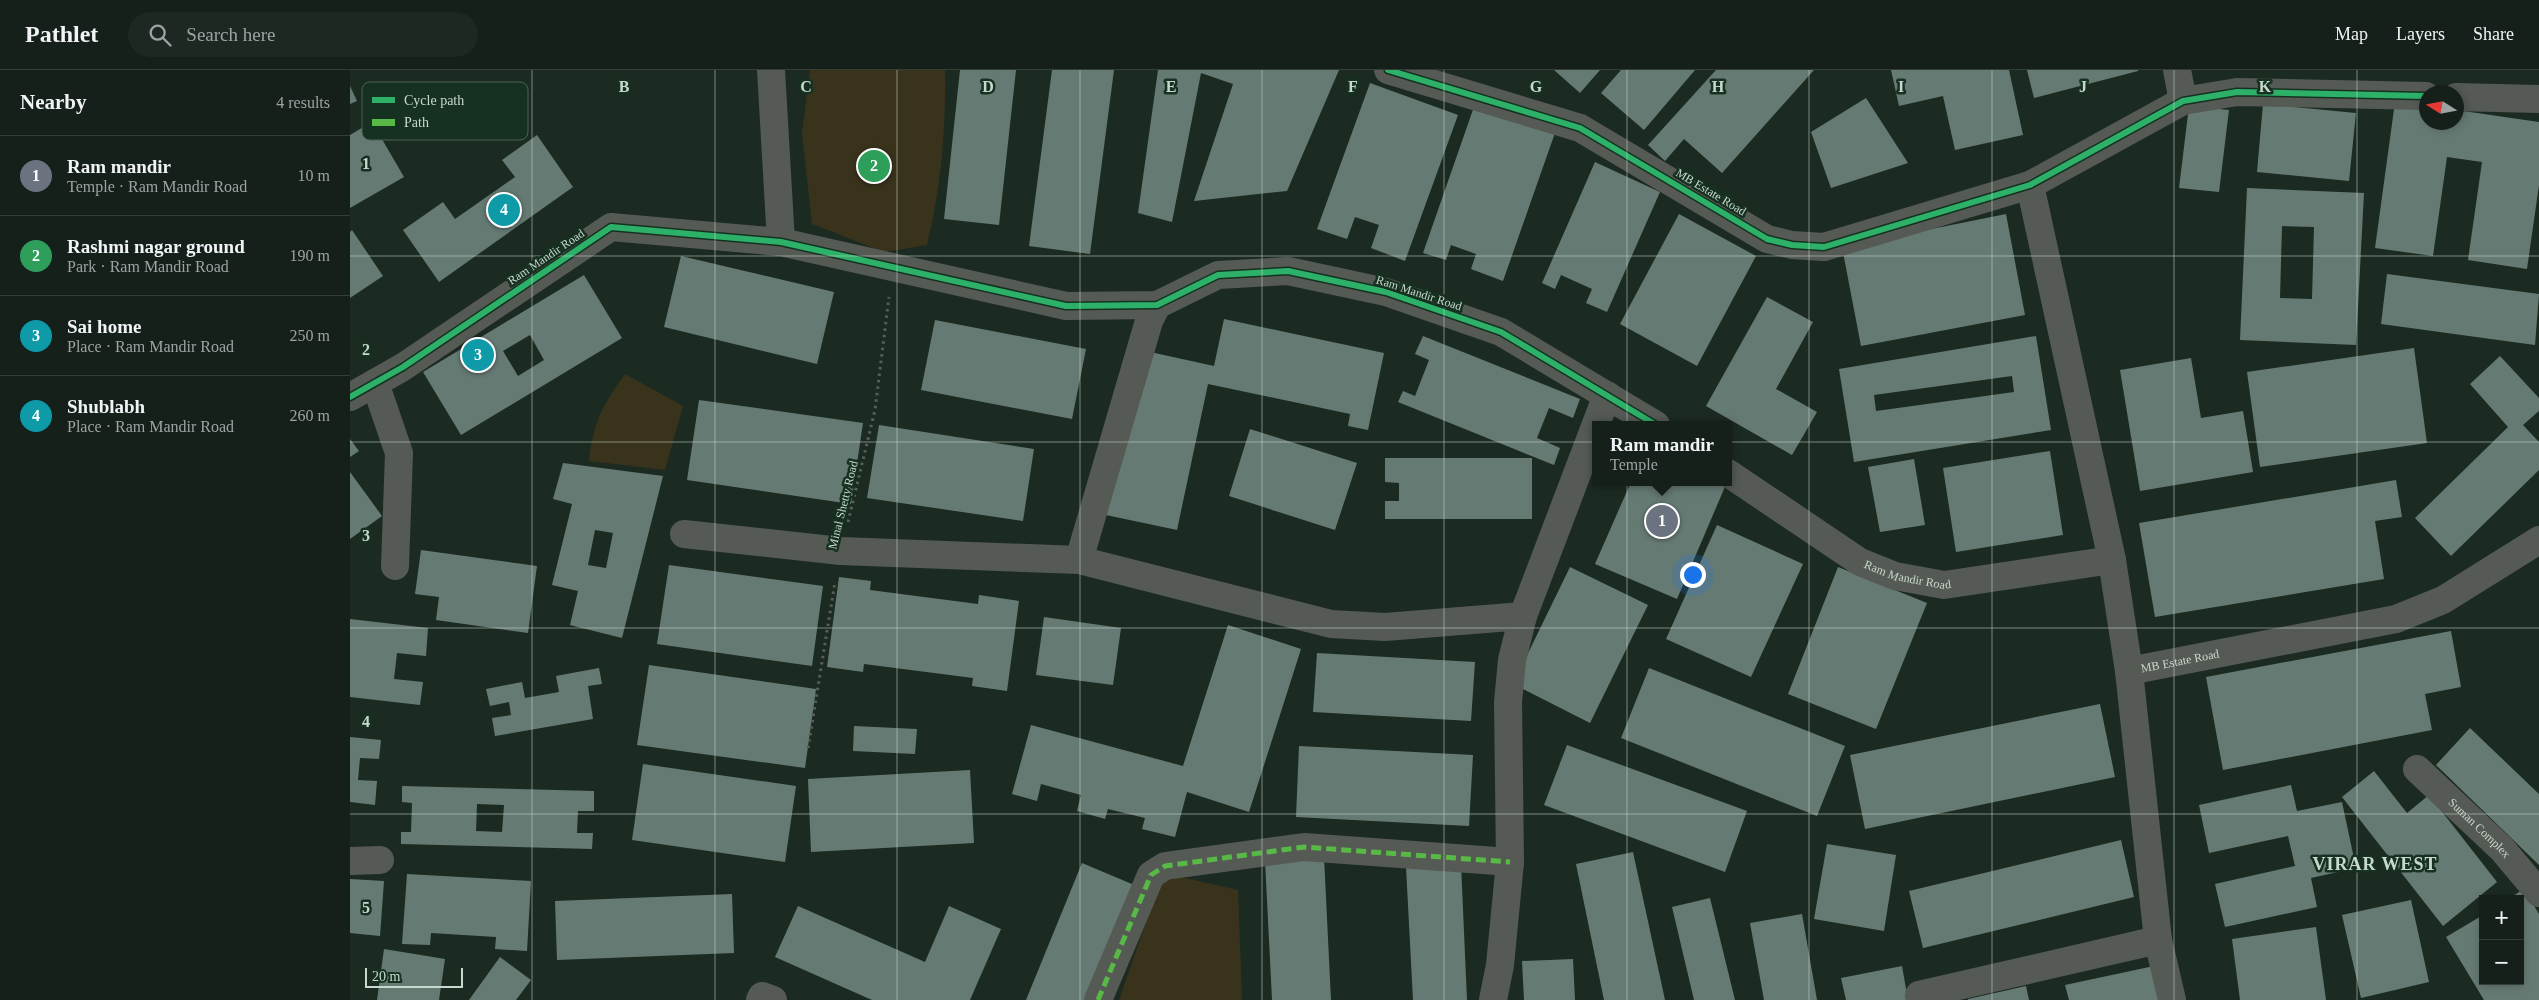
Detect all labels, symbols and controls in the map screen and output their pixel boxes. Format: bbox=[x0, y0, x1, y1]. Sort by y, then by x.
search box bbox=[128, 12, 478, 57]
text: Pathlet bbox=[25, 21, 98, 47]
icon: search bbox=[146, 21, 174, 49]
text: Search here bbox=[186, 24, 275, 45]
text: Map bbox=[2335, 24, 2368, 44]
text: Layers bbox=[2396, 24, 2445, 44]
text: Share bbox=[2473, 24, 2514, 44]
text: B bbox=[619, 78, 630, 95]
text: C bbox=[800, 78, 812, 95]
text: D bbox=[982, 78, 994, 95]
text: E bbox=[1166, 78, 1176, 95]
text: F bbox=[1348, 78, 1358, 95]
text: G bbox=[1530, 78, 1543, 95]
text: H bbox=[1712, 78, 1725, 95]
text: I bbox=[1898, 78, 1904, 95]
text: J bbox=[2079, 78, 2087, 95]
text: K bbox=[2259, 78, 2272, 95]
legend bbox=[362, 82, 528, 140]
north arrow bbox=[2419, 85, 2464, 130]
text: Nearby bbox=[20, 90, 87, 114]
text: Cycle path bbox=[404, 93, 464, 108]
text: 4 results bbox=[276, 94, 330, 111]
text: Path bbox=[404, 115, 429, 130]
pin: 2 bbox=[858, 147, 890, 185]
text: 1 bbox=[362, 155, 370, 172]
text: Ram mandir bbox=[67, 156, 171, 177]
street label: MB Estate Road bbox=[1673, 166, 1749, 218]
text: 1 bbox=[32, 167, 40, 184]
text: 10 m bbox=[298, 167, 330, 184]
text: Temple · Ram Mandir Road bbox=[67, 178, 247, 195]
pin: 4 bbox=[488, 191, 520, 229]
street label: Ram Mandir Road bbox=[505, 226, 587, 288]
text: Rashmi nagar ground bbox=[67, 236, 245, 257]
text: 2 bbox=[32, 247, 40, 264]
text: 190 m bbox=[290, 247, 330, 264]
text: Park · Ram Mandir Road bbox=[67, 258, 229, 275]
street label: Ram Mandir Road bbox=[1374, 273, 1464, 313]
text: Sai home bbox=[67, 316, 141, 337]
text: 3 bbox=[32, 327, 40, 344]
text: 250 m bbox=[290, 327, 330, 344]
pin: 3 bbox=[462, 336, 494, 374]
text: Place · Ram Mandir Road bbox=[67, 338, 234, 355]
text: 2 bbox=[362, 341, 370, 358]
text: Shublabh bbox=[67, 396, 145, 417]
text: 4 bbox=[32, 407, 40, 424]
text: 260 m bbox=[290, 407, 330, 424]
text: Place · Ram Mandir Road bbox=[67, 418, 234, 435]
popup bbox=[1592, 421, 1732, 486]
text: Ram mandir bbox=[1610, 434, 1714, 455]
text: Temple bbox=[1610, 456, 1658, 473]
street label: Minal Shetty Road bbox=[825, 459, 861, 551]
pin: 1 bbox=[1646, 502, 1678, 540]
text: 3 bbox=[362, 527, 370, 544]
street label: Ram Mandir Road bbox=[1862, 557, 1952, 592]
your location bbox=[1680, 562, 1706, 588]
street label: MB Estate Road bbox=[2140, 647, 2220, 676]
text: 4 bbox=[362, 713, 370, 730]
street label: Suman Complex bbox=[2446, 795, 2513, 861]
district label: VIRAR WEST bbox=[2312, 854, 2438, 874]
map controls bbox=[2479, 895, 2524, 985]
button: + bbox=[2479, 895, 2524, 940]
text: 5 bbox=[362, 899, 370, 916]
button: − bbox=[2479, 940, 2524, 985]
scale bar bbox=[365, 965, 462, 988]
text: 20 m bbox=[372, 969, 400, 984]

